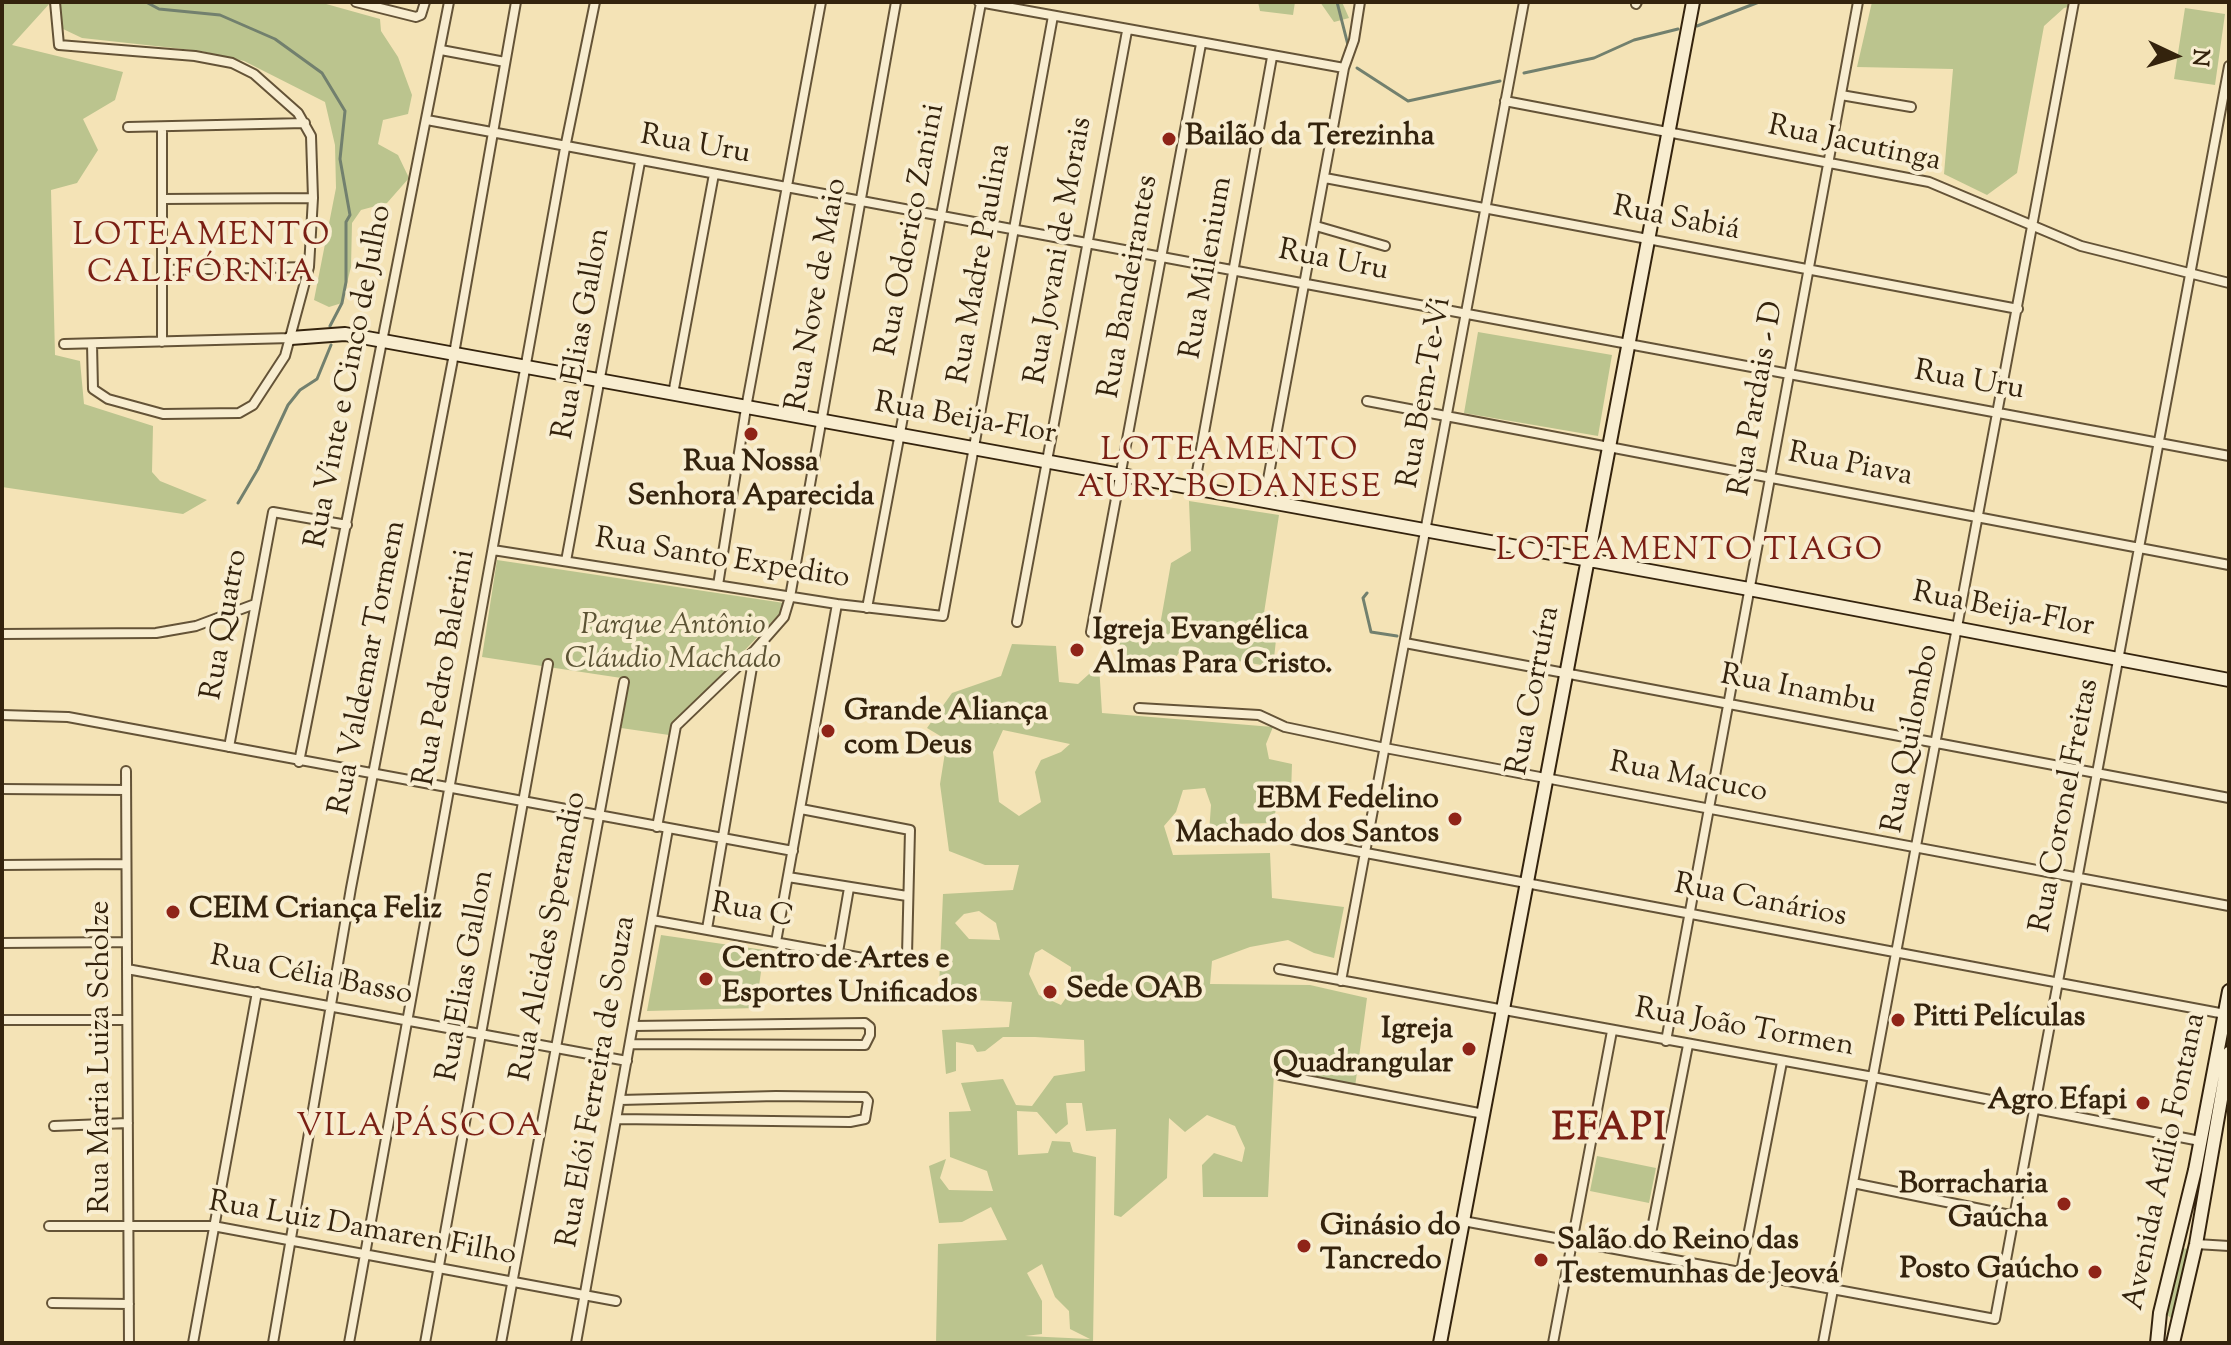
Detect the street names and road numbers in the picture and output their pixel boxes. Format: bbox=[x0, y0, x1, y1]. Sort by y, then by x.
street label: Rua Odorico Zanini bbox=[871, 101, 955, 359]
street label: Rua Jacutinga bbox=[1764, 110, 1944, 182]
street label: Rua Jovani de Morais bbox=[1020, 115, 1102, 387]
street label: Rua Uru bbox=[637, 120, 753, 174]
street label: Rua Madre Paulina bbox=[943, 141, 1021, 387]
street label: Rua Bandeirantes bbox=[1094, 173, 1168, 401]
street label: Rua Milenium bbox=[1175, 174, 1243, 362]
street label: Rua Nove de Maio bbox=[781, 176, 857, 414]
street label: Rua Sabiá bbox=[1610, 191, 1742, 251]
street label: Rua Vinte e Cinco de Julho bbox=[300, 202, 402, 552]
street label: Rua Elias Gallon bbox=[548, 225, 620, 443]
street label: Rua Uru bbox=[1275, 235, 1391, 291]
street label: Rua Bem-Te-Vi bbox=[1393, 295, 1461, 491]
street label: Rua Pardais - D bbox=[1724, 299, 1794, 499]
street label: Rua Uru bbox=[1911, 356, 2027, 410]
street label: Rua Beija-Flor bbox=[871, 387, 1059, 455]
street label: Rua Piava bbox=[1785, 437, 1915, 497]
street label: Rua Valdemar Tormem bbox=[324, 518, 416, 818]
street label: Rua Santo Expedito bbox=[592, 523, 852, 599]
street label: Rua Quatro bbox=[196, 547, 258, 703]
street label: Rua Pedro Balerini bbox=[408, 547, 486, 789]
street label: Rua Beija-Flor bbox=[1909, 577, 2097, 647]
street label: Rua Corruíra bbox=[1502, 604, 1570, 778]
street label: Rua Quilombo bbox=[1877, 642, 1949, 836]
street label: Rua Inambu bbox=[1717, 659, 1879, 725]
street label: Rua Coronel Freitas bbox=[2025, 676, 2109, 936]
street label: Rua Macuco bbox=[1606, 747, 1770, 813]
street label: Rua Alcides Sperandio bbox=[505, 789, 597, 1085]
street label: Rua Elias Gallon bbox=[432, 867, 504, 1085]
street label: Rua Canários bbox=[1671, 869, 1849, 937]
street label: Rua C bbox=[708, 888, 796, 938]
street label: Rua Maria Luiza Scholze bbox=[85, 900, 121, 1214]
street label: Rua Elói Ferreira de Souza bbox=[552, 913, 646, 1251]
street label: Rua Célia Basso bbox=[207, 941, 415, 1015]
street label: Rua João Tormen bbox=[1632, 993, 1856, 1067]
street label: Avenida Atílio Fontana bbox=[2118, 1010, 2216, 1314]
street label: Rua Luiz Damaren Filho bbox=[205, 1186, 519, 1276]

